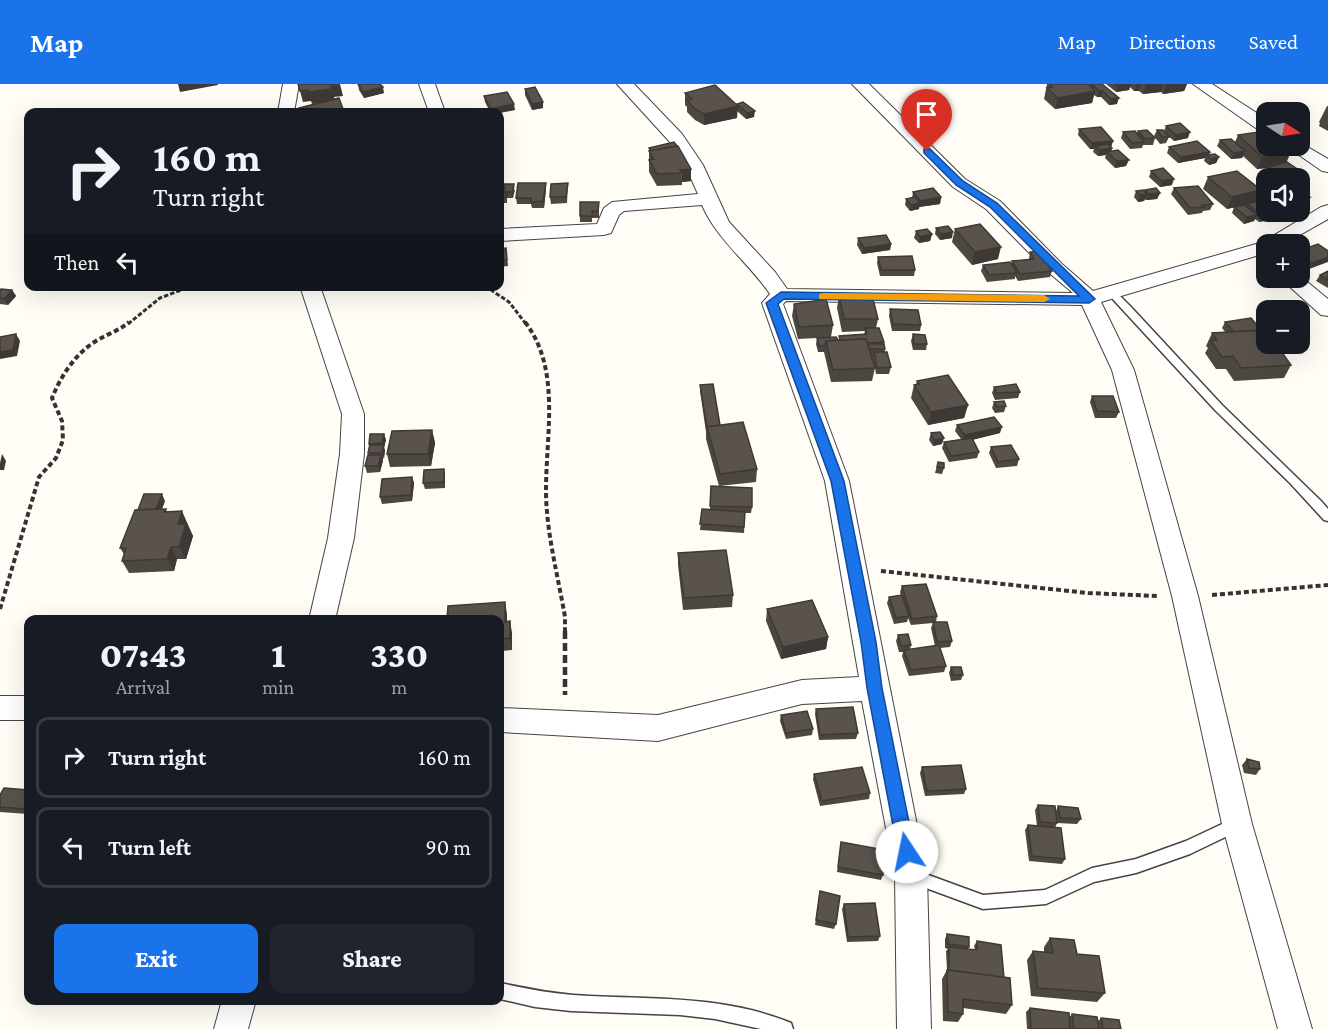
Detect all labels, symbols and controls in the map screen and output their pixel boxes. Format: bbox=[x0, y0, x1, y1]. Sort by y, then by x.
text: Map bbox=[30, 27, 83, 58]
text: Map bbox=[1058, 30, 1096, 54]
text: Directions bbox=[1129, 30, 1216, 54]
text: Saved bbox=[1249, 30, 1298, 54]
pin bbox=[901, 89, 952, 151]
icon: arrive bbox=[910, 98, 943, 131]
north arrow bbox=[1256, 102, 1310, 156]
map controls bbox=[1256, 102, 1310, 354]
icon: right bbox=[54, 132, 132, 210]
text: 160 m bbox=[153, 133, 261, 180]
button: sound bbox=[1256, 168, 1310, 222]
text: Turn right bbox=[153, 182, 264, 212]
button: + bbox=[1256, 234, 1310, 288]
icon: left bbox=[111, 246, 144, 279]
text: Then bbox=[54, 250, 99, 275]
button: − bbox=[1256, 300, 1310, 354]
text: 07:43 bbox=[100, 635, 186, 675]
text: 1 bbox=[271, 635, 285, 675]
text: 330 bbox=[370, 635, 428, 675]
text: Arrival bbox=[116, 676, 170, 698]
text: min bbox=[262, 676, 294, 698]
text: m bbox=[391, 676, 407, 698]
icon: right bbox=[57, 741, 90, 774]
text: Turn right bbox=[108, 745, 206, 770]
text: 160 m bbox=[418, 745, 471, 770]
position arrow bbox=[875, 820, 939, 884]
icon: left bbox=[57, 831, 90, 864]
text: Turn left bbox=[108, 835, 191, 860]
text: 90 m bbox=[426, 835, 471, 860]
button: Exit bbox=[54, 924, 258, 993]
button: Share bbox=[270, 924, 474, 993]

